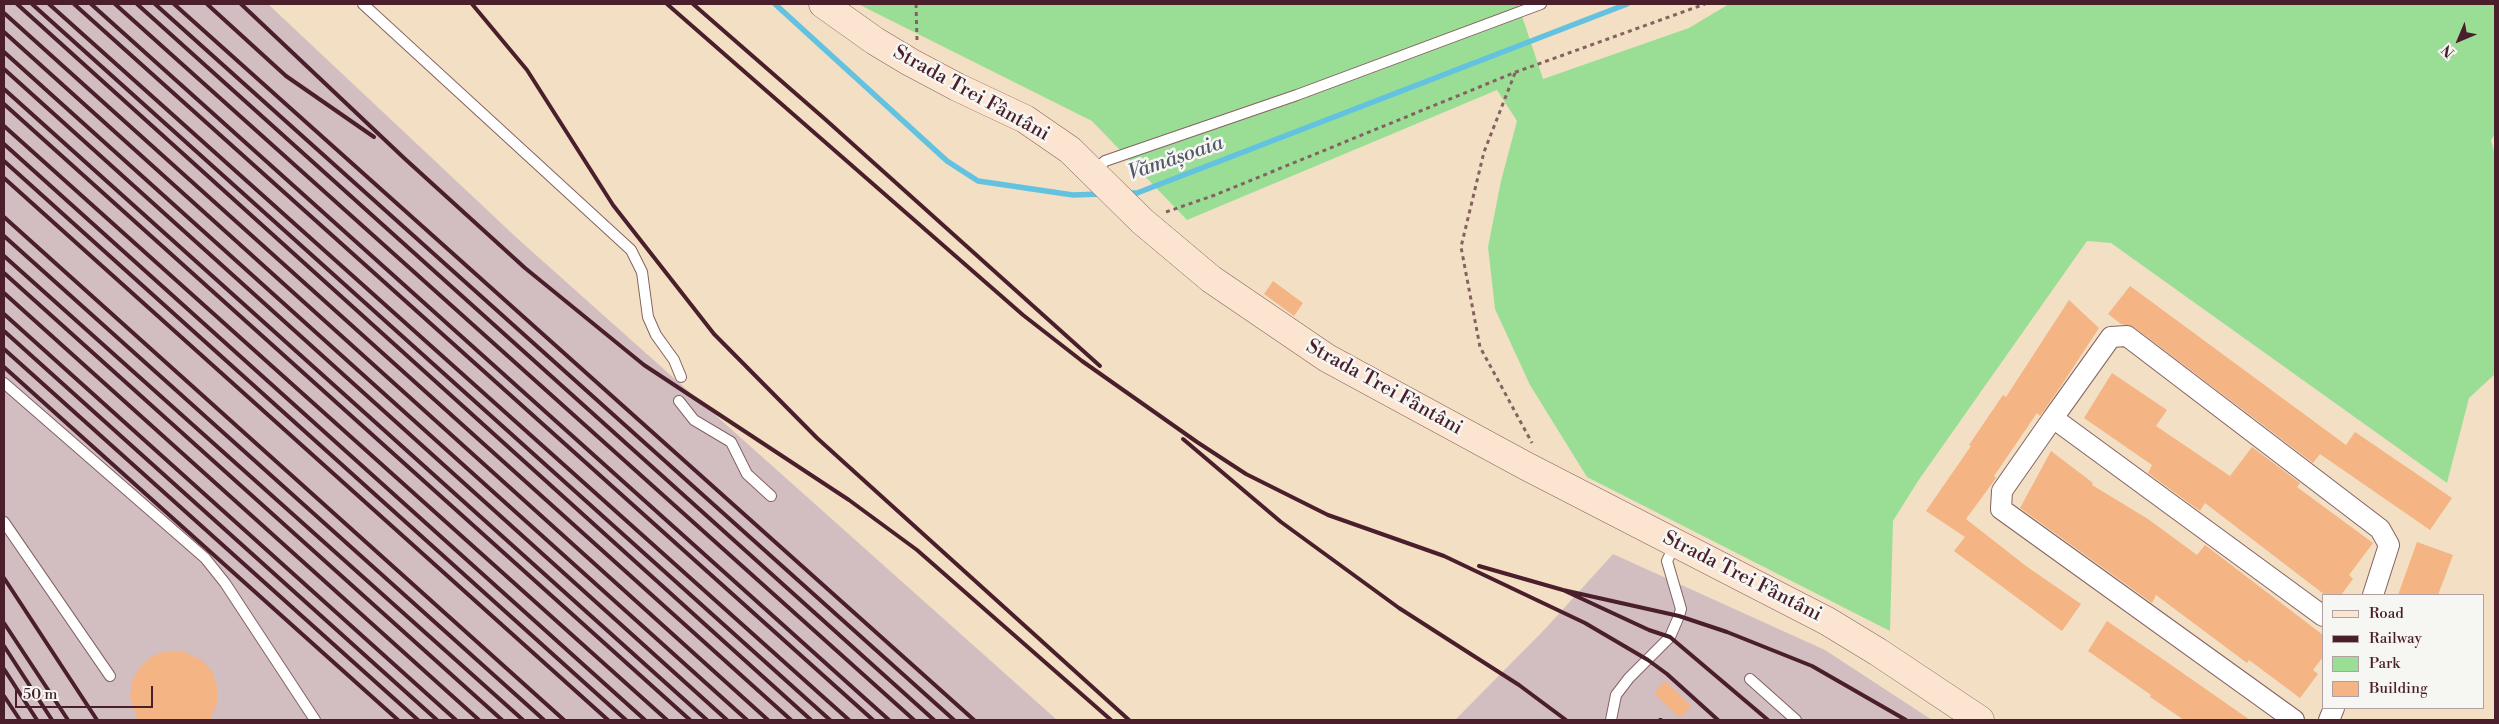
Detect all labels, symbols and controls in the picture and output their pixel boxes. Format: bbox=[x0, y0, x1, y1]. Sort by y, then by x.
north arrow bbox=[2434, 15, 2484, 65]
text: N bbox=[2438, 40, 2459, 61]
street label: Strada Trei Fântâni bbox=[889, 41, 1053, 147]
water label: Vămășoaia bbox=[1125, 131, 1227, 187]
street label: Strada Trei Fântâni bbox=[1302, 335, 1466, 441]
street label: Strada Trei Fântâni bbox=[1658, 527, 1826, 627]
legend bbox=[2322, 594, 2484, 709]
text: Road bbox=[2369, 604, 2404, 623]
text: Railway bbox=[2369, 629, 2422, 648]
text: Park bbox=[2369, 654, 2400, 673]
scale bar bbox=[18, 676, 155, 708]
text: Building bbox=[2369, 679, 2428, 698]
text: 50 m bbox=[23, 685, 57, 704]

